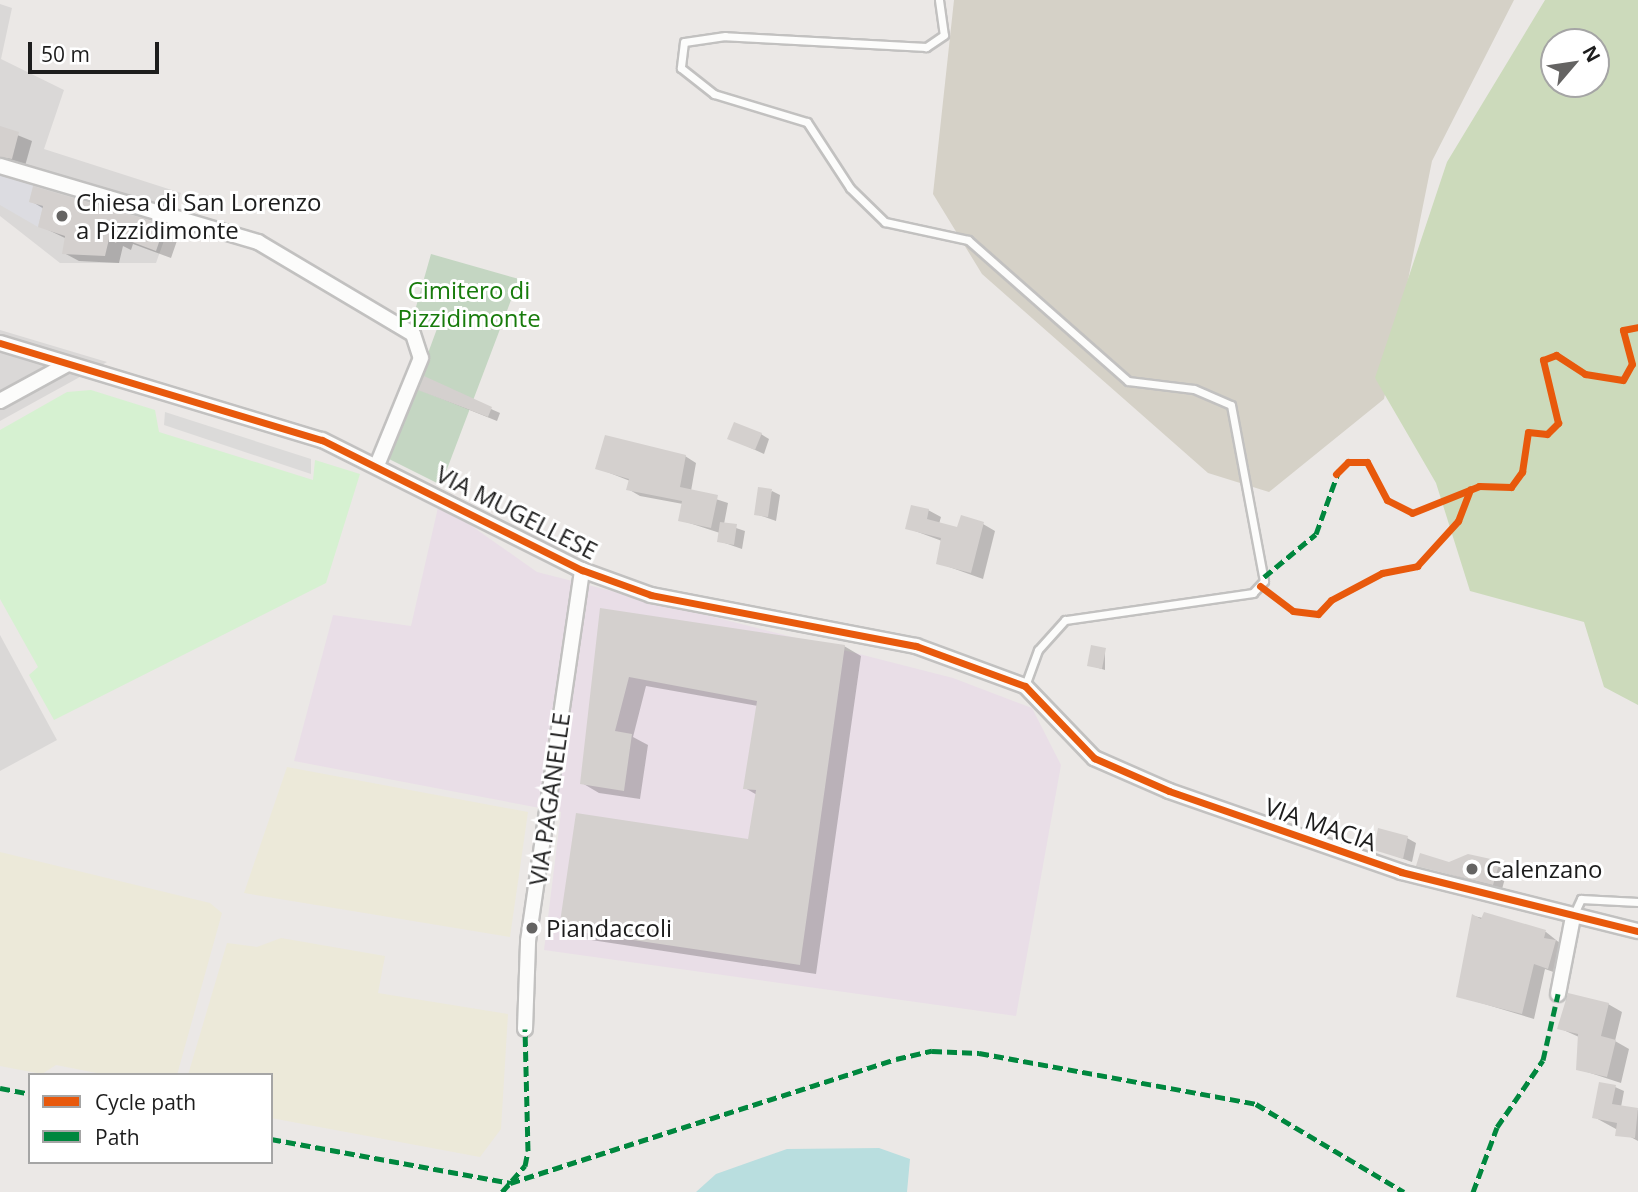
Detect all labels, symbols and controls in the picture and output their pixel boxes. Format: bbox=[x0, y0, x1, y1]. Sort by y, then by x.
scale bar bbox=[32, 28, 163, 72]
north arrow bbox=[1540, 28, 1610, 98]
text: 50 m bbox=[41, 40, 90, 68]
text: N bbox=[1576, 41, 1607, 67]
place label: Chiesa di San Lorenzo a Pizzidimonte bbox=[76, 188, 321, 244]
marker: Chiesa di San Lorenzo a Pizzidimonte bbox=[54, 208, 70, 224]
park label: Cimitero di Pizzidimonte bbox=[397, 276, 541, 332]
street label: VIA MUGELLESE bbox=[432, 459, 602, 565]
street label: VIA PAGANELLE bbox=[523, 711, 575, 887]
street label: VIA MACIA bbox=[1261, 791, 1381, 857]
place label: Calenzano bbox=[1486, 855, 1602, 883]
marker: Calenzano bbox=[1464, 861, 1480, 877]
place label: Piandaccoli bbox=[546, 914, 672, 942]
marker: Piandaccoli bbox=[524, 920, 540, 936]
legend bbox=[28, 1073, 273, 1164]
text: Cycle path bbox=[95, 1088, 196, 1116]
text: Path bbox=[95, 1123, 140, 1151]

